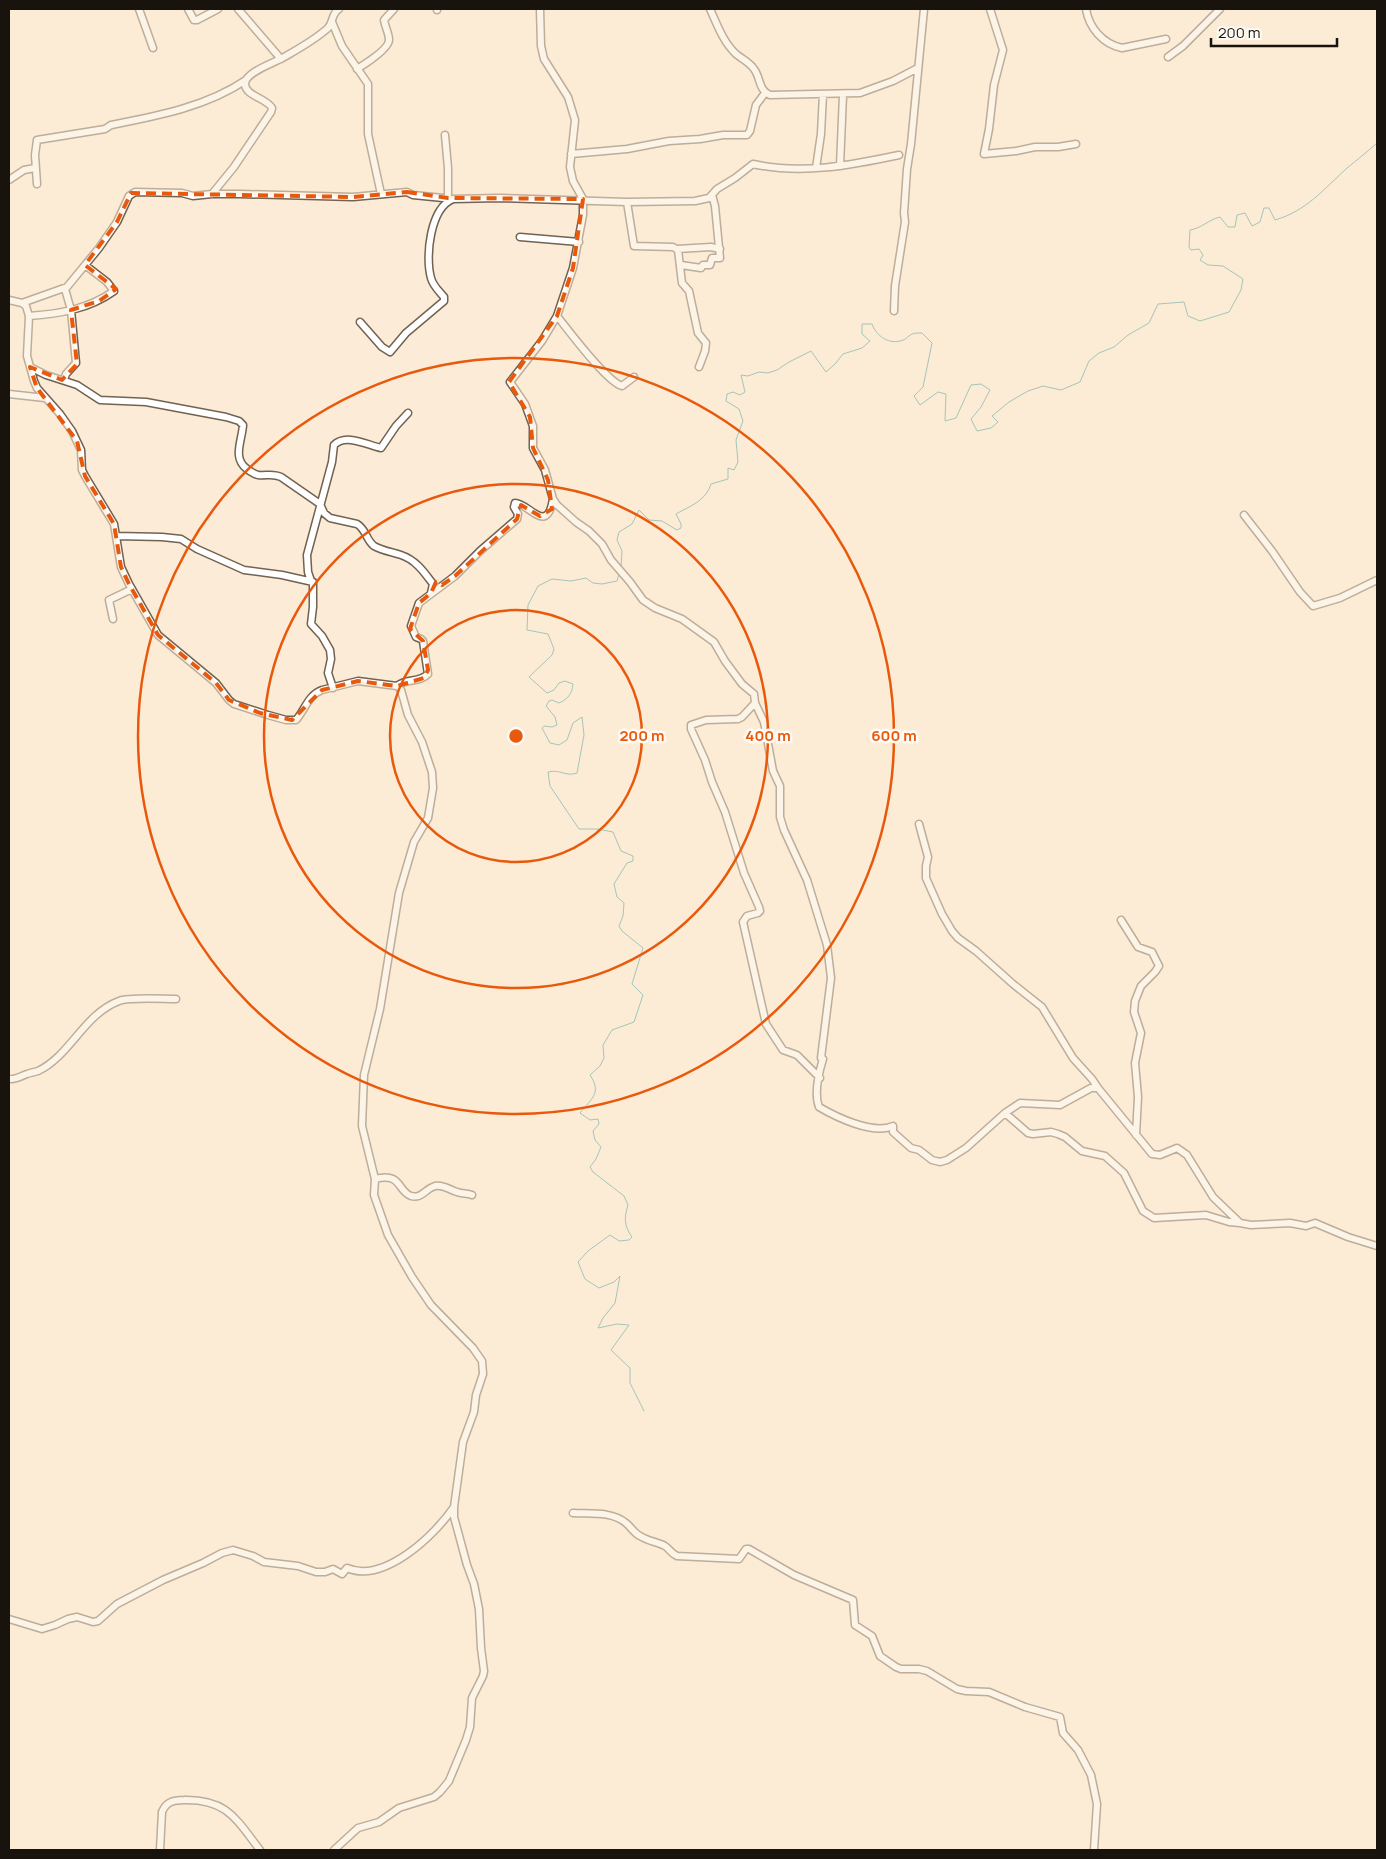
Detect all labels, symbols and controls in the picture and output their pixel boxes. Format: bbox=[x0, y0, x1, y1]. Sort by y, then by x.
scale bar bbox=[1211, 15, 1337, 47]
text: 200 m bbox=[1218, 22, 1261, 43]
text: 200 m bbox=[619, 725, 665, 746]
text: 400 m bbox=[745, 725, 791, 746]
text: 600 m bbox=[871, 725, 917, 746]
centre of rings bbox=[507, 727, 525, 745]

